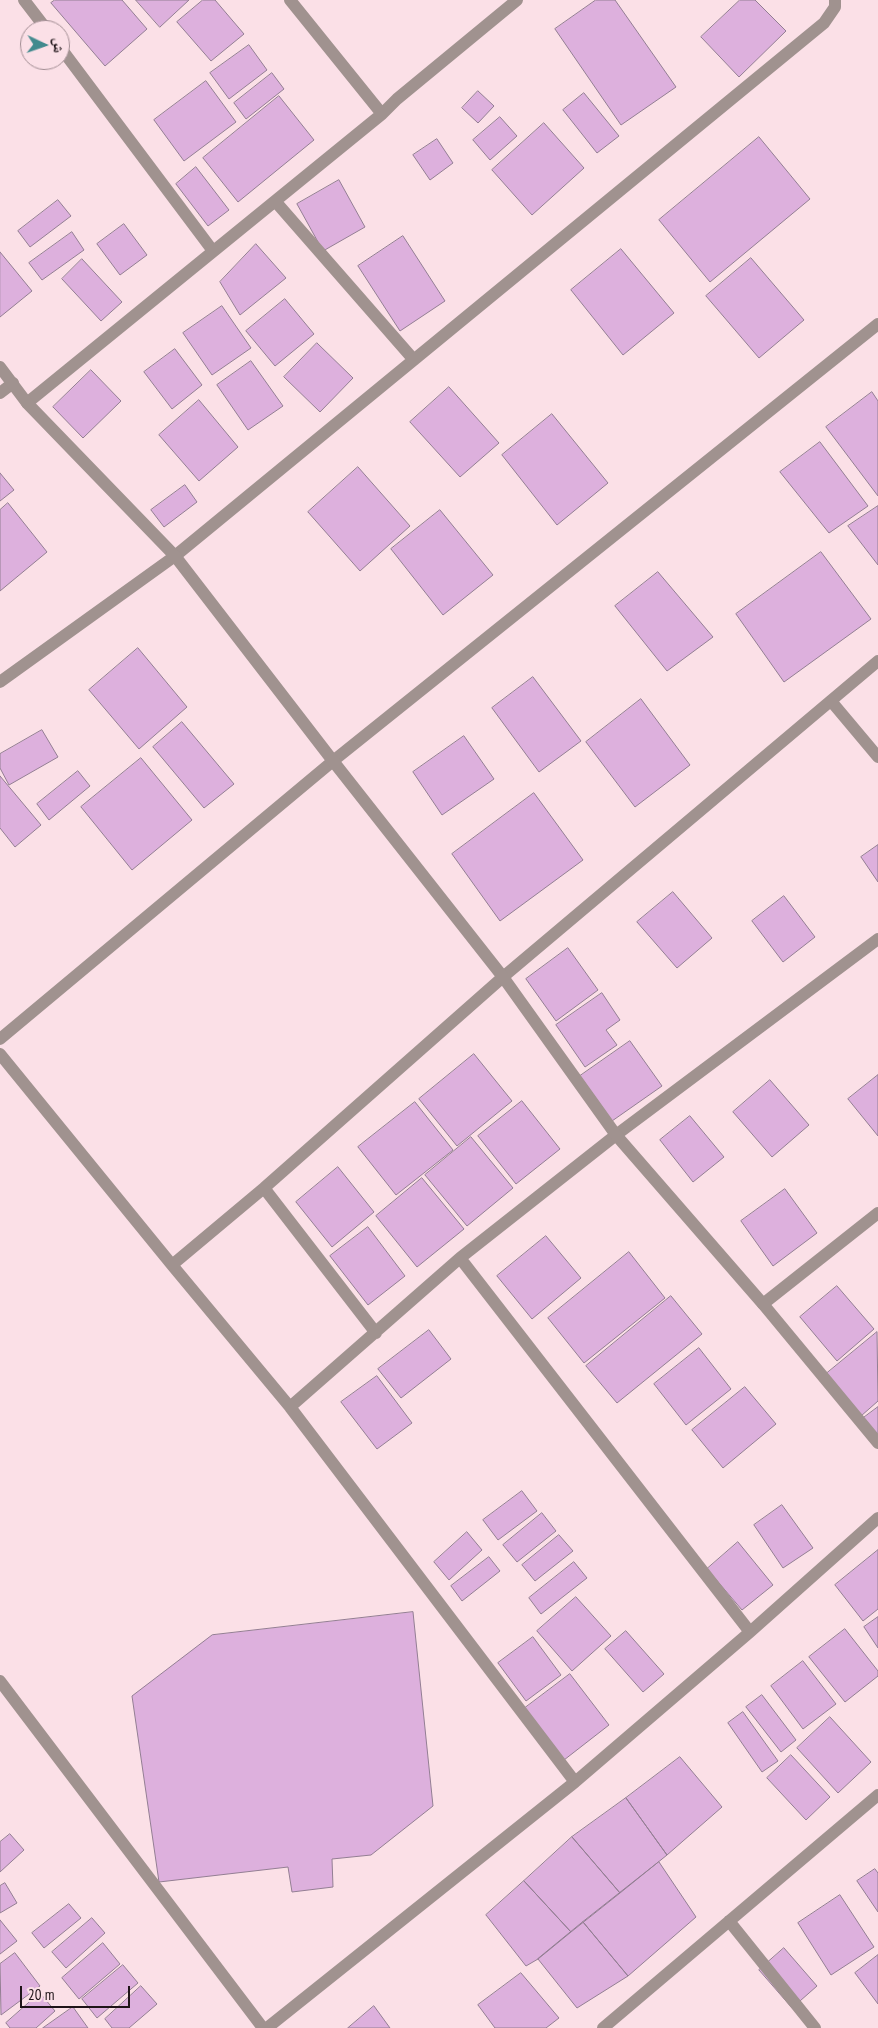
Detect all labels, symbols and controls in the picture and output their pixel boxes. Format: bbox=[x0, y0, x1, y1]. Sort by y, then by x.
north arrow bbox=[20, 20, 70, 70]
text: ش bbox=[50, 38, 68, 54]
scale bar bbox=[22, 1976, 132, 2008]
text: 20 m bbox=[28, 1985, 54, 2004]

